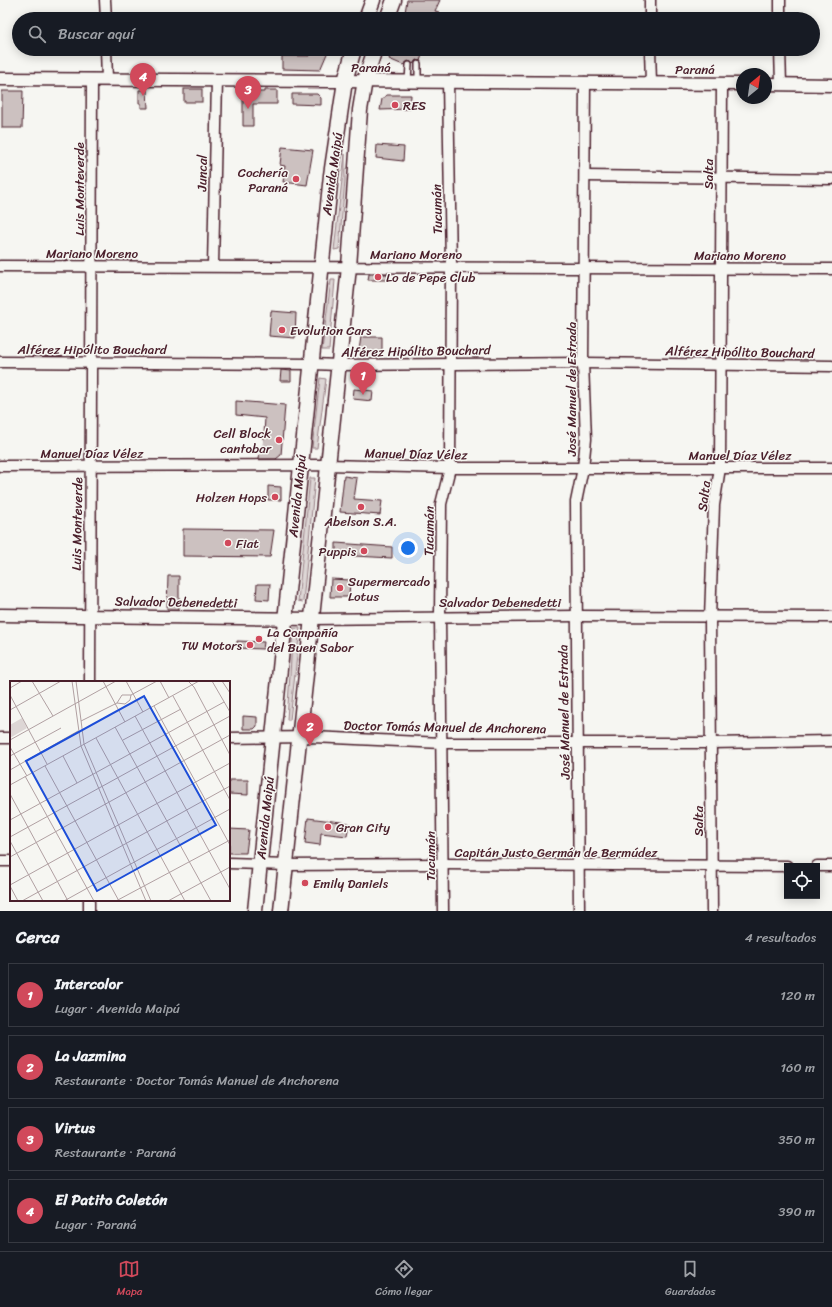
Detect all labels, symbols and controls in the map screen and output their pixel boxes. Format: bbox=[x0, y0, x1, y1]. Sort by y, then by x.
search box bbox=[12, 12, 820, 56]
text: Buscar aquí bbox=[58, 21, 135, 47]
icon: search bbox=[26, 23, 48, 45]
street label: Paraná bbox=[351, 56, 391, 79]
street label: Paraná bbox=[675, 58, 715, 81]
pin: 4 bbox=[130, 63, 156, 96]
north arrow bbox=[736, 68, 772, 104]
pin: 3 bbox=[235, 76, 261, 109]
place label: RES bbox=[403, 94, 426, 117]
marker: RES bbox=[390, 100, 400, 110]
street label: Avenida Maipú bbox=[315, 131, 349, 218]
street label: Luis Monteverde bbox=[68, 142, 91, 236]
street label: Juncal bbox=[190, 154, 214, 193]
street label: Salta bbox=[697, 158, 720, 189]
place label: Cochería Paraná bbox=[238, 161, 288, 199]
marker: Cochería Paraná bbox=[291, 174, 301, 184]
street label: Tucumán bbox=[425, 184, 449, 234]
street label: Mariano Moreno bbox=[46, 242, 138, 265]
street label: Mariano Moreno bbox=[370, 243, 462, 266]
street label: Mariano Moreno bbox=[694, 244, 786, 267]
place label: Lo de Pepe Club bbox=[386, 266, 475, 289]
marker: Lo de Pepe Club bbox=[373, 272, 383, 282]
place label: Evolution Cars bbox=[290, 319, 372, 342]
street label: José Manuel de Estrada bbox=[560, 321, 583, 457]
marker: Evolution Cars bbox=[277, 325, 287, 335]
street label: Alférez Hipólito Bouchard bbox=[16, 338, 168, 361]
street label: Alférez Hipólito Bouchard bbox=[340, 338, 492, 364]
street label: Alférez Hipólito Bouchard bbox=[664, 339, 816, 365]
pin: 1 bbox=[350, 362, 376, 395]
place label: Cell Block cantobar bbox=[213, 422, 272, 460]
marker: Cell Block cantobar bbox=[274, 435, 284, 445]
street label: Manuel Díaz Vélez bbox=[41, 442, 144, 465]
street label: Manuel Díaz Vélez bbox=[364, 442, 468, 466]
street label: Manuel Díaz Vélez bbox=[689, 444, 792, 467]
street label: Avenida Maipú bbox=[281, 453, 313, 540]
street label: Luis Monteverde bbox=[65, 477, 89, 571]
street label: Salta bbox=[691, 479, 717, 513]
place label: Holzen Hops bbox=[196, 486, 267, 509]
marker: Holzen Hops bbox=[270, 492, 280, 502]
marker: Abelson S.A. bbox=[356, 502, 366, 512]
street label: Tucumán bbox=[417, 506, 441, 556]
place label: Abelson S.A. bbox=[324, 510, 397, 533]
place label: Fiat bbox=[236, 532, 259, 555]
marker: Fiat bbox=[223, 538, 233, 548]
your location bbox=[398, 538, 418, 558]
place label: Puppis bbox=[318, 540, 357, 563]
marker: Puppis bbox=[359, 546, 369, 556]
place label: Supermercado Lotus bbox=[348, 570, 430, 608]
marker: Supermercado Lotus bbox=[335, 583, 345, 593]
street label: Salvador Debenedetti bbox=[115, 589, 238, 615]
street label: Salvador Debenedetti bbox=[439, 591, 562, 614]
place label: La Compañía del Buen Sabor bbox=[267, 621, 354, 659]
place label: TW Motors bbox=[181, 634, 243, 657]
marker: La Compañía del Buen Sabor bbox=[254, 634, 264, 644]
marker: TW Motors bbox=[245, 640, 255, 650]
street label: José Manuel de Estrada bbox=[551, 644, 577, 781]
inset map bbox=[10, 681, 230, 901]
pin: 2 bbox=[297, 713, 323, 746]
street label: Doctor Tomás Manuel de Anchorena bbox=[343, 714, 547, 740]
street label: Avenida Maipú bbox=[249, 775, 281, 862]
street label: Salta bbox=[687, 805, 710, 836]
place label: Gran City bbox=[336, 816, 390, 839]
marker: Gran City bbox=[323, 822, 333, 832]
street label: Tucumán bbox=[419, 831, 442, 881]
street label: Capitán Justo Germán de Bermúdez bbox=[455, 841, 658, 864]
map controls bbox=[784, 863, 820, 899]
button: locate bbox=[784, 863, 820, 899]
place label: Emily Daniels bbox=[313, 872, 389, 895]
marker: Emily Daniels bbox=[300, 878, 310, 888]
text: Cerca bbox=[16, 922, 59, 952]
text: 4 resultados bbox=[745, 926, 816, 949]
text: Intercolor bbox=[55, 971, 122, 997]
text: 1 bbox=[27, 984, 33, 1007]
text: 120 m bbox=[780, 984, 815, 1007]
text: Lugar · Avenida Maipú bbox=[55, 997, 180, 1020]
text: La Jazmina bbox=[55, 1043, 126, 1069]
text: 2 bbox=[26, 1056, 34, 1079]
text: 160 m bbox=[780, 1056, 815, 1079]
text: Restaurante · Doctor Tomás Manuel de Anchorena bbox=[55, 1069, 339, 1092]
text: Virtus bbox=[55, 1115, 95, 1141]
text: 3 bbox=[26, 1128, 34, 1151]
text: 350 m bbox=[778, 1128, 815, 1151]
text: Restaurante · Paraná bbox=[55, 1141, 176, 1164]
text: El Patito Coletón bbox=[55, 1187, 168, 1213]
text: 4 bbox=[26, 1200, 34, 1223]
text: 390 m bbox=[778, 1200, 815, 1223]
text: Lugar · Paraná bbox=[55, 1213, 136, 1236]
tab: Mapa bbox=[116, 1258, 142, 1301]
tab: Cómo llegar bbox=[375, 1258, 432, 1301]
tab: Guardados bbox=[665, 1258, 716, 1301]

